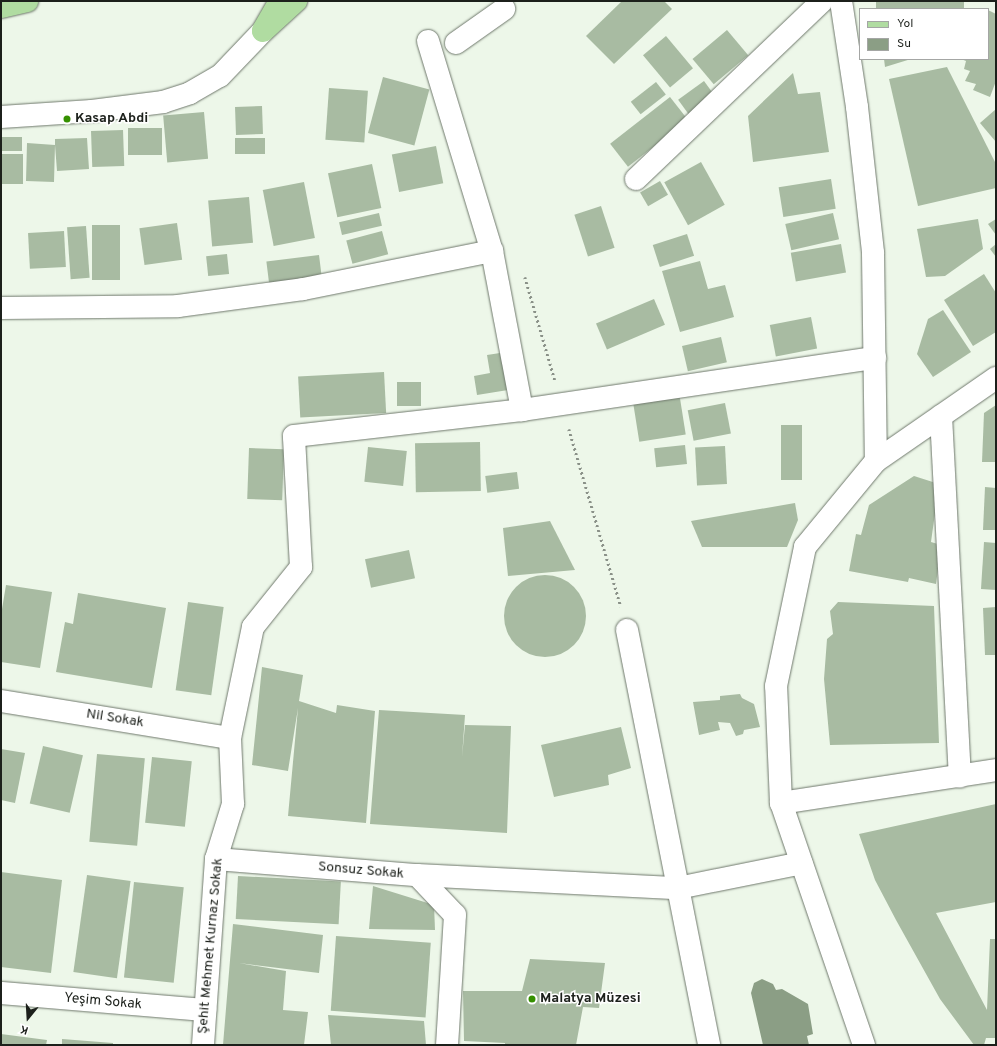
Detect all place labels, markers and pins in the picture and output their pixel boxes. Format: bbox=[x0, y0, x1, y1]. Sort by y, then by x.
place label: Kasap Abdi bbox=[75, 111, 149, 127]
marker: Kasap Abdi bbox=[62, 114, 72, 124]
place label: Malatya Müzesi bbox=[540, 991, 641, 1007]
marker: Malatya Müzesi bbox=[527, 994, 537, 1004]

